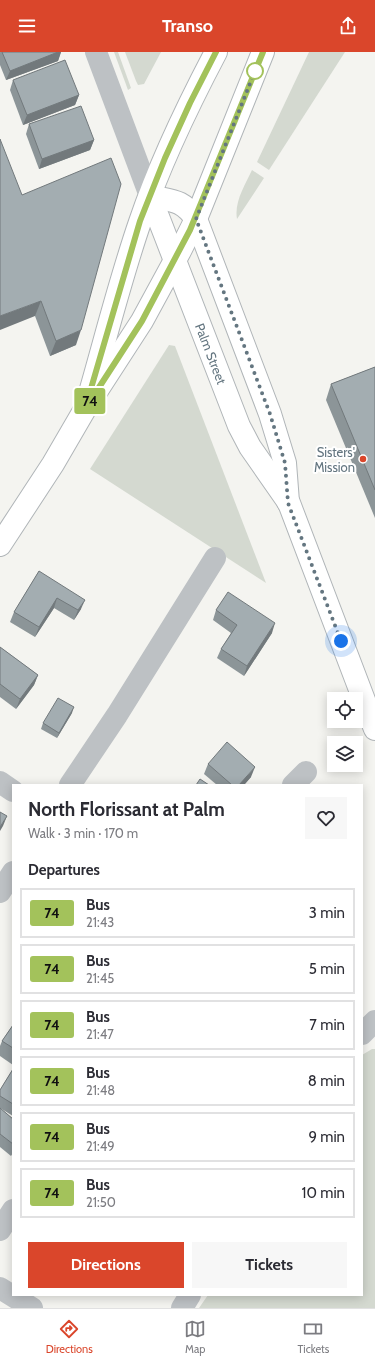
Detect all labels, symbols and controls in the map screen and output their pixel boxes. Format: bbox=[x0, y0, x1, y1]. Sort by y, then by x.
icon: menu bbox=[16, 15, 38, 37]
text: Transo bbox=[162, 15, 213, 37]
icon: share bbox=[337, 15, 359, 37]
unlabelled marker bbox=[246, 62, 264, 80]
street label: Palm Street bbox=[192, 321, 230, 387]
line badge: 74 bbox=[72, 388, 108, 414]
text: 74 bbox=[82, 392, 98, 410]
place label: Sisters' Mission bbox=[314, 444, 355, 475]
marker: Sisters' Mission bbox=[358, 454, 368, 464]
your location bbox=[331, 631, 351, 651]
map controls bbox=[327, 692, 363, 772]
button: locate bbox=[327, 692, 363, 728]
button: layers bbox=[327, 736, 363, 772]
button: heart bbox=[305, 797, 347, 839]
text: North Florissant at Palm bbox=[28, 798, 225, 821]
text: Walk · 3 min · 170 m bbox=[28, 825, 138, 841]
text: Departures bbox=[28, 861, 100, 879]
text: Bus bbox=[86, 896, 110, 914]
text: 74 bbox=[44, 904, 60, 922]
text: 3 min bbox=[309, 904, 345, 922]
text: 21:43 bbox=[86, 914, 114, 930]
text: Bus bbox=[86, 952, 110, 970]
text: 74 bbox=[44, 960, 60, 978]
text: 5 min bbox=[309, 960, 345, 978]
text: 21:45 bbox=[86, 970, 114, 986]
text: Bus bbox=[86, 1008, 110, 1026]
text: 74 bbox=[44, 1016, 60, 1034]
text: 7 min bbox=[309, 1016, 345, 1034]
text: 21:47 bbox=[86, 1026, 114, 1042]
text: Bus bbox=[86, 1064, 110, 1082]
text: 74 bbox=[44, 1072, 60, 1090]
text: 8 min bbox=[308, 1072, 345, 1090]
text: 21:48 bbox=[86, 1082, 115, 1098]
text: Bus bbox=[86, 1120, 110, 1138]
text: 74 bbox=[44, 1128, 60, 1146]
text: 9 min bbox=[308, 1128, 345, 1146]
text: 21:49 bbox=[86, 1138, 115, 1154]
text: Bus bbox=[86, 1176, 110, 1194]
text: 74 bbox=[44, 1184, 60, 1202]
text: 10 min bbox=[302, 1184, 345, 1202]
text: 21:50 bbox=[86, 1194, 116, 1210]
button: Directions bbox=[28, 1242, 184, 1288]
button: Tickets bbox=[192, 1242, 347, 1288]
tab: Directions bbox=[46, 1318, 93, 1356]
tab: Map bbox=[184, 1318, 206, 1356]
tab: Tickets bbox=[298, 1318, 329, 1356]

